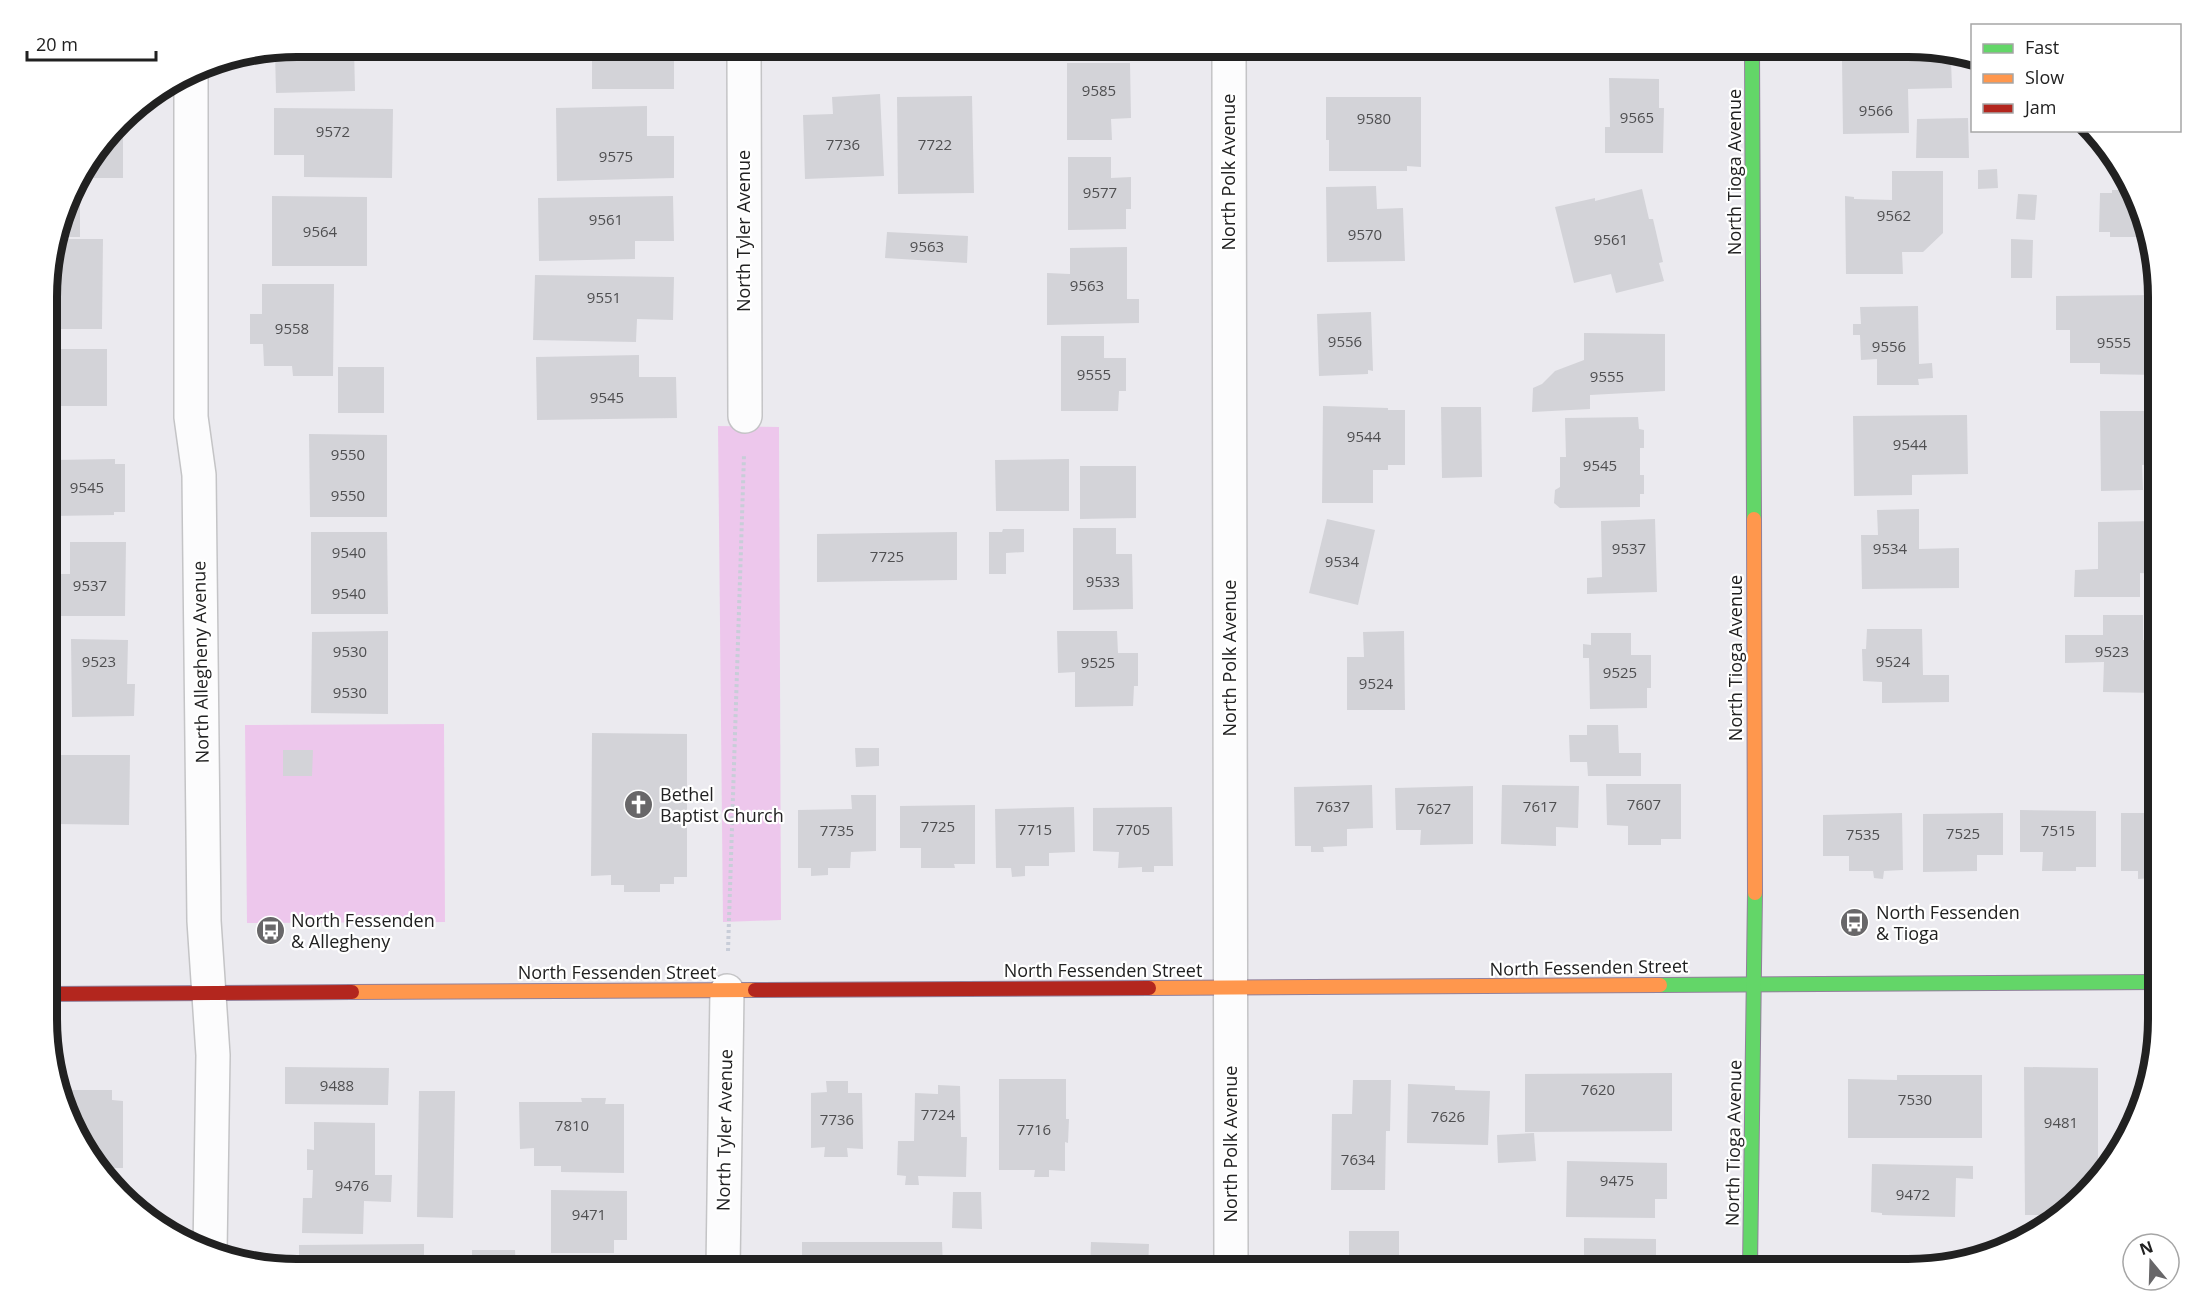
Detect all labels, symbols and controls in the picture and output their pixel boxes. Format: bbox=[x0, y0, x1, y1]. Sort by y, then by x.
scale bar bbox=[27, 24, 156, 62]
legend bbox=[1971, 24, 2181, 132]
text: 20 m bbox=[36, 32, 78, 56]
text: Fast bbox=[2025, 35, 2059, 59]
text: Slow bbox=[2025, 65, 2064, 89]
house number: 9585 bbox=[1082, 80, 1116, 100]
street label: North Tioga Avenue bbox=[1722, 89, 1746, 255]
street label: North Polk Avenue bbox=[1216, 94, 1240, 250]
text: Jam bbox=[2023, 95, 2057, 119]
house number: 9566 bbox=[1859, 100, 1893, 120]
house number: 9565 bbox=[1620, 107, 1654, 127]
house number: 9580 bbox=[1357, 108, 1391, 128]
house number: 9572 bbox=[316, 121, 350, 141]
house number: 7736 bbox=[826, 134, 860, 154]
house number: 7722 bbox=[918, 134, 952, 154]
house number: 9575 bbox=[599, 146, 633, 166]
street label: North Tyler Avenue bbox=[731, 150, 755, 312]
house number: 9577 bbox=[1083, 182, 1117, 202]
house number: 9562 bbox=[1877, 205, 1911, 225]
house number: 9561 bbox=[589, 209, 623, 229]
house number: 9564 bbox=[303, 221, 338, 241]
house number: 9570 bbox=[1348, 224, 1382, 244]
house number: 9561 bbox=[1594, 229, 1628, 249]
house number: 9563 bbox=[910, 236, 944, 256]
house number: 9563 bbox=[1070, 275, 1104, 295]
house number: 9551 bbox=[587, 287, 621, 307]
house number: 9558 bbox=[275, 318, 309, 338]
house number: 9556 bbox=[1328, 331, 1362, 351]
house number: 9555 bbox=[2097, 332, 2131, 352]
house number: 9556 bbox=[1872, 336, 1906, 356]
house number: 9555 bbox=[1077, 364, 1111, 384]
house number: 9555 bbox=[1590, 366, 1624, 386]
house number: 9545 bbox=[590, 387, 624, 407]
house number: 9544 bbox=[1347, 426, 1382, 446]
house number: 9544 bbox=[1893, 434, 1928, 454]
house number: 9550 bbox=[331, 444, 365, 464]
house number: 9545 bbox=[1583, 455, 1617, 475]
house number: 9545 bbox=[70, 477, 104, 497]
house number: 9550 bbox=[331, 485, 365, 505]
house number: 9537 bbox=[1612, 538, 1646, 558]
house number: 9534 bbox=[1873, 538, 1908, 558]
house number: 9540 bbox=[332, 542, 366, 562]
house number: 7725 bbox=[870, 546, 904, 566]
house number: 9534 bbox=[1325, 551, 1360, 571]
street label: North Allegheny Avenue bbox=[186, 560, 214, 764]
house number: 9533 bbox=[1086, 571, 1120, 591]
house number: 9537 bbox=[73, 575, 107, 595]
street label: North Tioga Avenue bbox=[1723, 575, 1747, 741]
street label: North Polk Avenue bbox=[1217, 580, 1241, 736]
house number: 9540 bbox=[332, 583, 366, 603]
house number: 9530 bbox=[333, 641, 367, 661]
house number: 9523 bbox=[2095, 641, 2129, 661]
house number: 9523 bbox=[82, 651, 116, 671]
house number: 9524 bbox=[1876, 651, 1911, 671]
house number: 9525 bbox=[1081, 652, 1115, 672]
house number: 9525 bbox=[1603, 662, 1637, 682]
house number: 9524 bbox=[1359, 673, 1394, 693]
house number: 9530 bbox=[333, 682, 367, 702]
place label: Bethel Baptist Church bbox=[660, 782, 784, 827]
church icon: Bethel Baptist Church bbox=[623, 789, 655, 821]
house number: 7607 bbox=[1627, 794, 1661, 814]
house number: 7637 bbox=[1316, 796, 1350, 816]
house number: 7617 bbox=[1523, 796, 1557, 816]
house number: 7627 bbox=[1417, 798, 1451, 818]
house number: 7725 bbox=[921, 816, 955, 836]
house number: 7715 bbox=[1018, 819, 1052, 839]
house number: 7705 bbox=[1116, 819, 1150, 839]
house number: 7735 bbox=[820, 820, 854, 840]
house number: 7515 bbox=[2041, 820, 2075, 840]
house number: 7525 bbox=[1946, 823, 1980, 843]
house number: 7535 bbox=[1846, 824, 1880, 844]
place label: North Fessenden & Tioga bbox=[1876, 900, 2020, 945]
bus stop icon: North Fessenden & Tioga bbox=[1839, 907, 1871, 939]
place label: North Fessenden & Allegheny bbox=[291, 908, 435, 953]
bus stop icon: North Fessenden & Allegheny bbox=[254, 915, 286, 947]
street label: North Fessenden Street bbox=[1489, 953, 1689, 981]
street label: North Fessenden Street bbox=[1004, 958, 1202, 982]
street label: North Fessenden Street bbox=[518, 960, 716, 984]
street label: North Tyler Avenue bbox=[711, 1049, 737, 1211]
street label: North Tioga Avenue bbox=[1720, 1060, 1746, 1226]
street label: North Polk Avenue bbox=[1218, 1066, 1242, 1222]
house number: 9488 bbox=[320, 1075, 354, 1095]
house number: 7620 bbox=[1581, 1079, 1615, 1099]
house number: 7530 bbox=[1898, 1089, 1932, 1109]
house number: 7724 bbox=[921, 1104, 956, 1124]
house number: 7626 bbox=[1431, 1106, 1465, 1126]
house number: 7736 bbox=[820, 1109, 854, 1129]
house number: 9481 bbox=[2044, 1112, 2078, 1132]
house number: 7810 bbox=[555, 1115, 589, 1135]
house number: 7716 bbox=[1017, 1119, 1051, 1139]
house number: 7634 bbox=[1341, 1149, 1376, 1169]
house number: 9475 bbox=[1600, 1170, 1634, 1190]
house number: 9476 bbox=[335, 1175, 369, 1195]
house number: 9472 bbox=[1896, 1184, 1930, 1204]
house number: 9471 bbox=[572, 1204, 606, 1224]
north arrow bbox=[2121, 1232, 2181, 1292]
text: N bbox=[2136, 1235, 2156, 1260]

